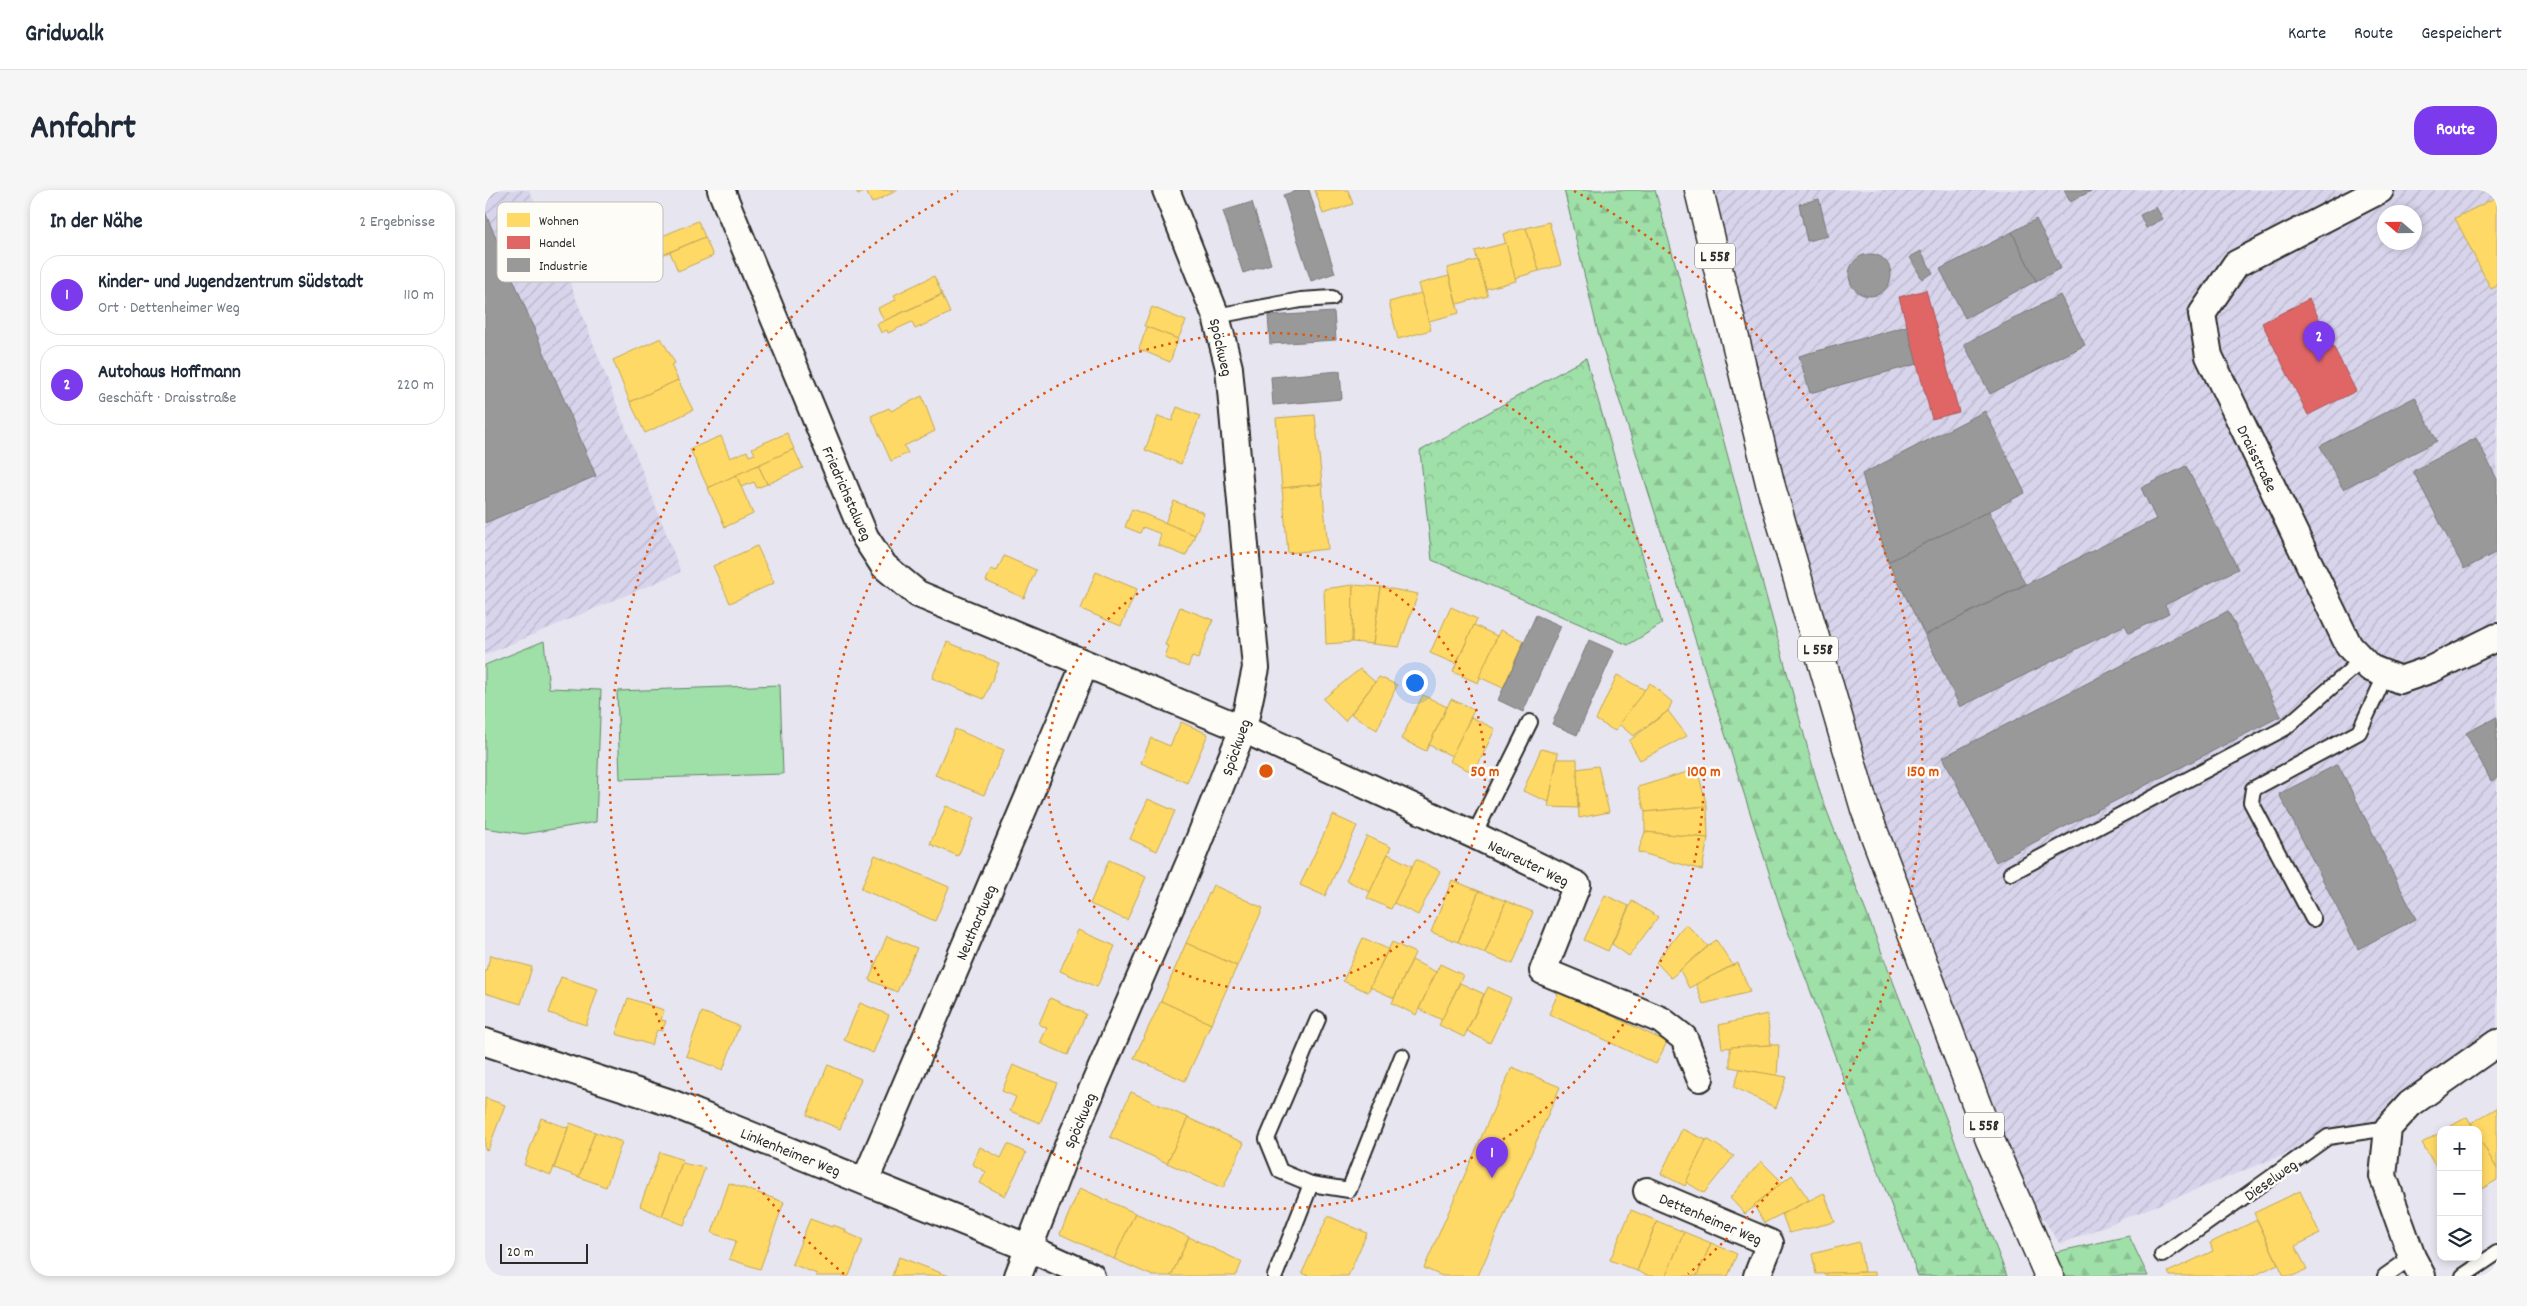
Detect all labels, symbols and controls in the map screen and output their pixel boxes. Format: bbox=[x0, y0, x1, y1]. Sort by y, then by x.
text: Gridwalk bbox=[25, 18, 104, 52]
text: Karte bbox=[2288, 22, 2326, 47]
text: Route bbox=[2354, 22, 2393, 47]
text: Gespeichert bbox=[2421, 22, 2502, 47]
text: Anfahrt bbox=[30, 105, 136, 155]
button: Route bbox=[2414, 106, 2497, 155]
legend bbox=[497, 202, 663, 282]
north arrow bbox=[2377, 205, 2422, 250]
text: In der Nähe bbox=[50, 208, 142, 238]
text: 2 Ergebnisse bbox=[359, 211, 435, 234]
text: Wohnen bbox=[539, 212, 579, 232]
text: Handel bbox=[539, 234, 576, 254]
road number: L 558 bbox=[1695, 244, 1735, 268]
text: Industrie bbox=[539, 257, 587, 277]
text: Kinder- und Jugendzentrum Südstadt bbox=[98, 270, 363, 297]
text: 1 bbox=[65, 284, 69, 307]
text: 110 m bbox=[404, 284, 434, 307]
text: Ort · Dettenheimer Weg bbox=[98, 297, 240, 320]
street label: Spöckweg bbox=[1202, 316, 1237, 379]
pin: 2 bbox=[2303, 321, 2335, 362]
text: Autohaus Hoffmann bbox=[98, 360, 241, 387]
text: 2 bbox=[64, 374, 71, 397]
text: 220 m bbox=[397, 374, 434, 397]
text: Geschäft · Draisstraße bbox=[98, 387, 236, 410]
street label: Draisstraße bbox=[2230, 422, 2282, 497]
street label: Friedrichstalweg bbox=[815, 443, 877, 545]
road number: L 558 bbox=[1798, 636, 1838, 662]
your location bbox=[1402, 670, 1428, 696]
street label: Spöckweg bbox=[1217, 716, 1258, 779]
centre of rings bbox=[1257, 762, 1275, 780]
text: 50 m bbox=[1471, 762, 1499, 784]
text: 100 m bbox=[1687, 762, 1721, 784]
text: 150 m bbox=[1907, 762, 1939, 784]
street label: Neureuter Weg bbox=[1484, 835, 1572, 894]
street label: Neuthardweg bbox=[951, 881, 1004, 964]
street label: Spöckweg bbox=[1059, 1089, 1103, 1153]
road number: L 558 bbox=[1964, 1112, 2004, 1138]
street label: Linkenheimer Weg bbox=[737, 1123, 844, 1184]
map controls bbox=[2437, 1126, 2482, 1261]
button: + bbox=[2437, 1126, 2482, 1171]
pin: 1 bbox=[1476, 1137, 1508, 1178]
street label: Dieselweg bbox=[2240, 1154, 2303, 1208]
button: − bbox=[2437, 1171, 2482, 1216]
street label: Dettenheimer Weg bbox=[1655, 1188, 1765, 1252]
button: layers bbox=[2437, 1216, 2482, 1261]
scale bar bbox=[500, 1241, 587, 1264]
text: 20 m bbox=[507, 1243, 534, 1263]

